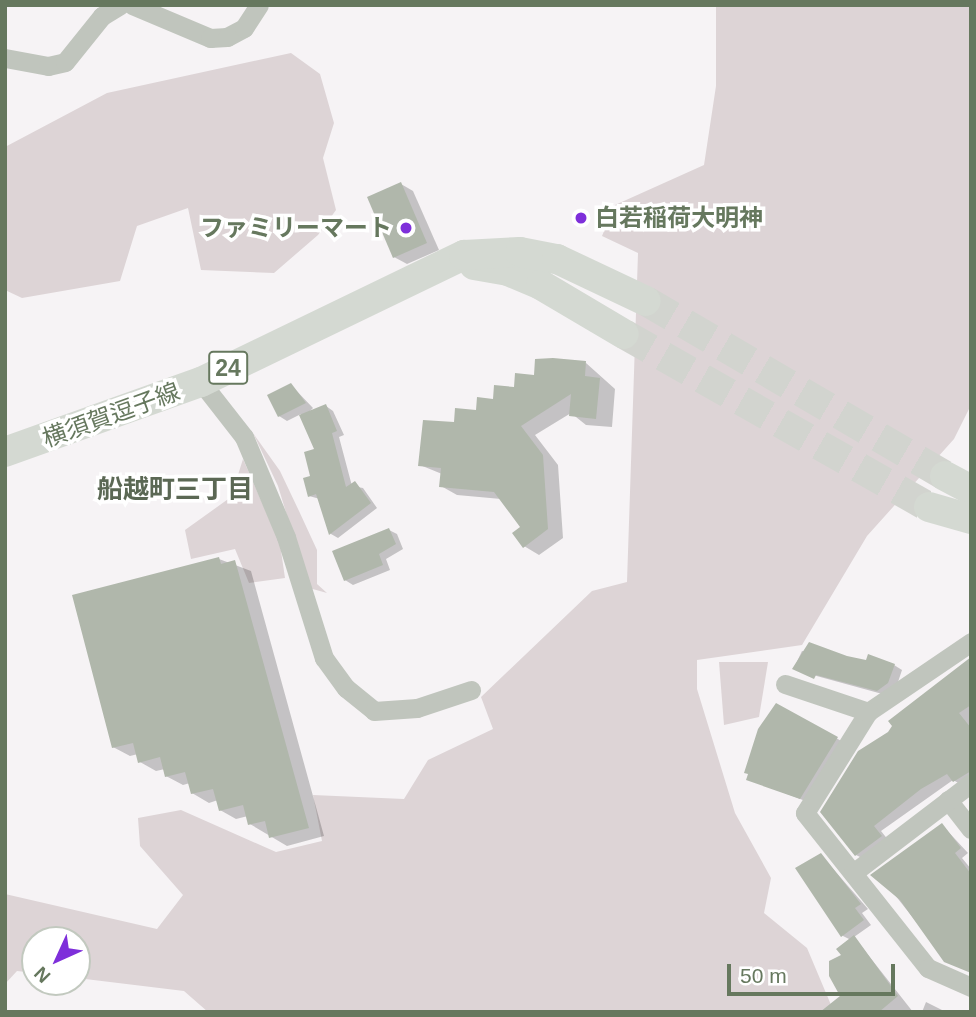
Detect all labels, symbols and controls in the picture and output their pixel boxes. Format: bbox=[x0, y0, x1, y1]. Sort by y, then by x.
place label: 白若稲荷大明神 bbox=[595, 204, 763, 232]
marker: 白若稲荷大明神 bbox=[573, 210, 589, 226]
place label: ファミリーマート bbox=[200, 214, 392, 242]
marker: ファミリーマート bbox=[398, 220, 414, 236]
road number: 24 bbox=[207, 348, 249, 388]
street label: 横須賀逗子線 bbox=[38, 377, 184, 453]
district label: 船越町三丁目 bbox=[97, 474, 253, 506]
north arrow bbox=[21, 926, 91, 996]
scale bar bbox=[731, 950, 899, 994]
text: N bbox=[30, 963, 54, 987]
text: 50 m bbox=[740, 964, 787, 987]

